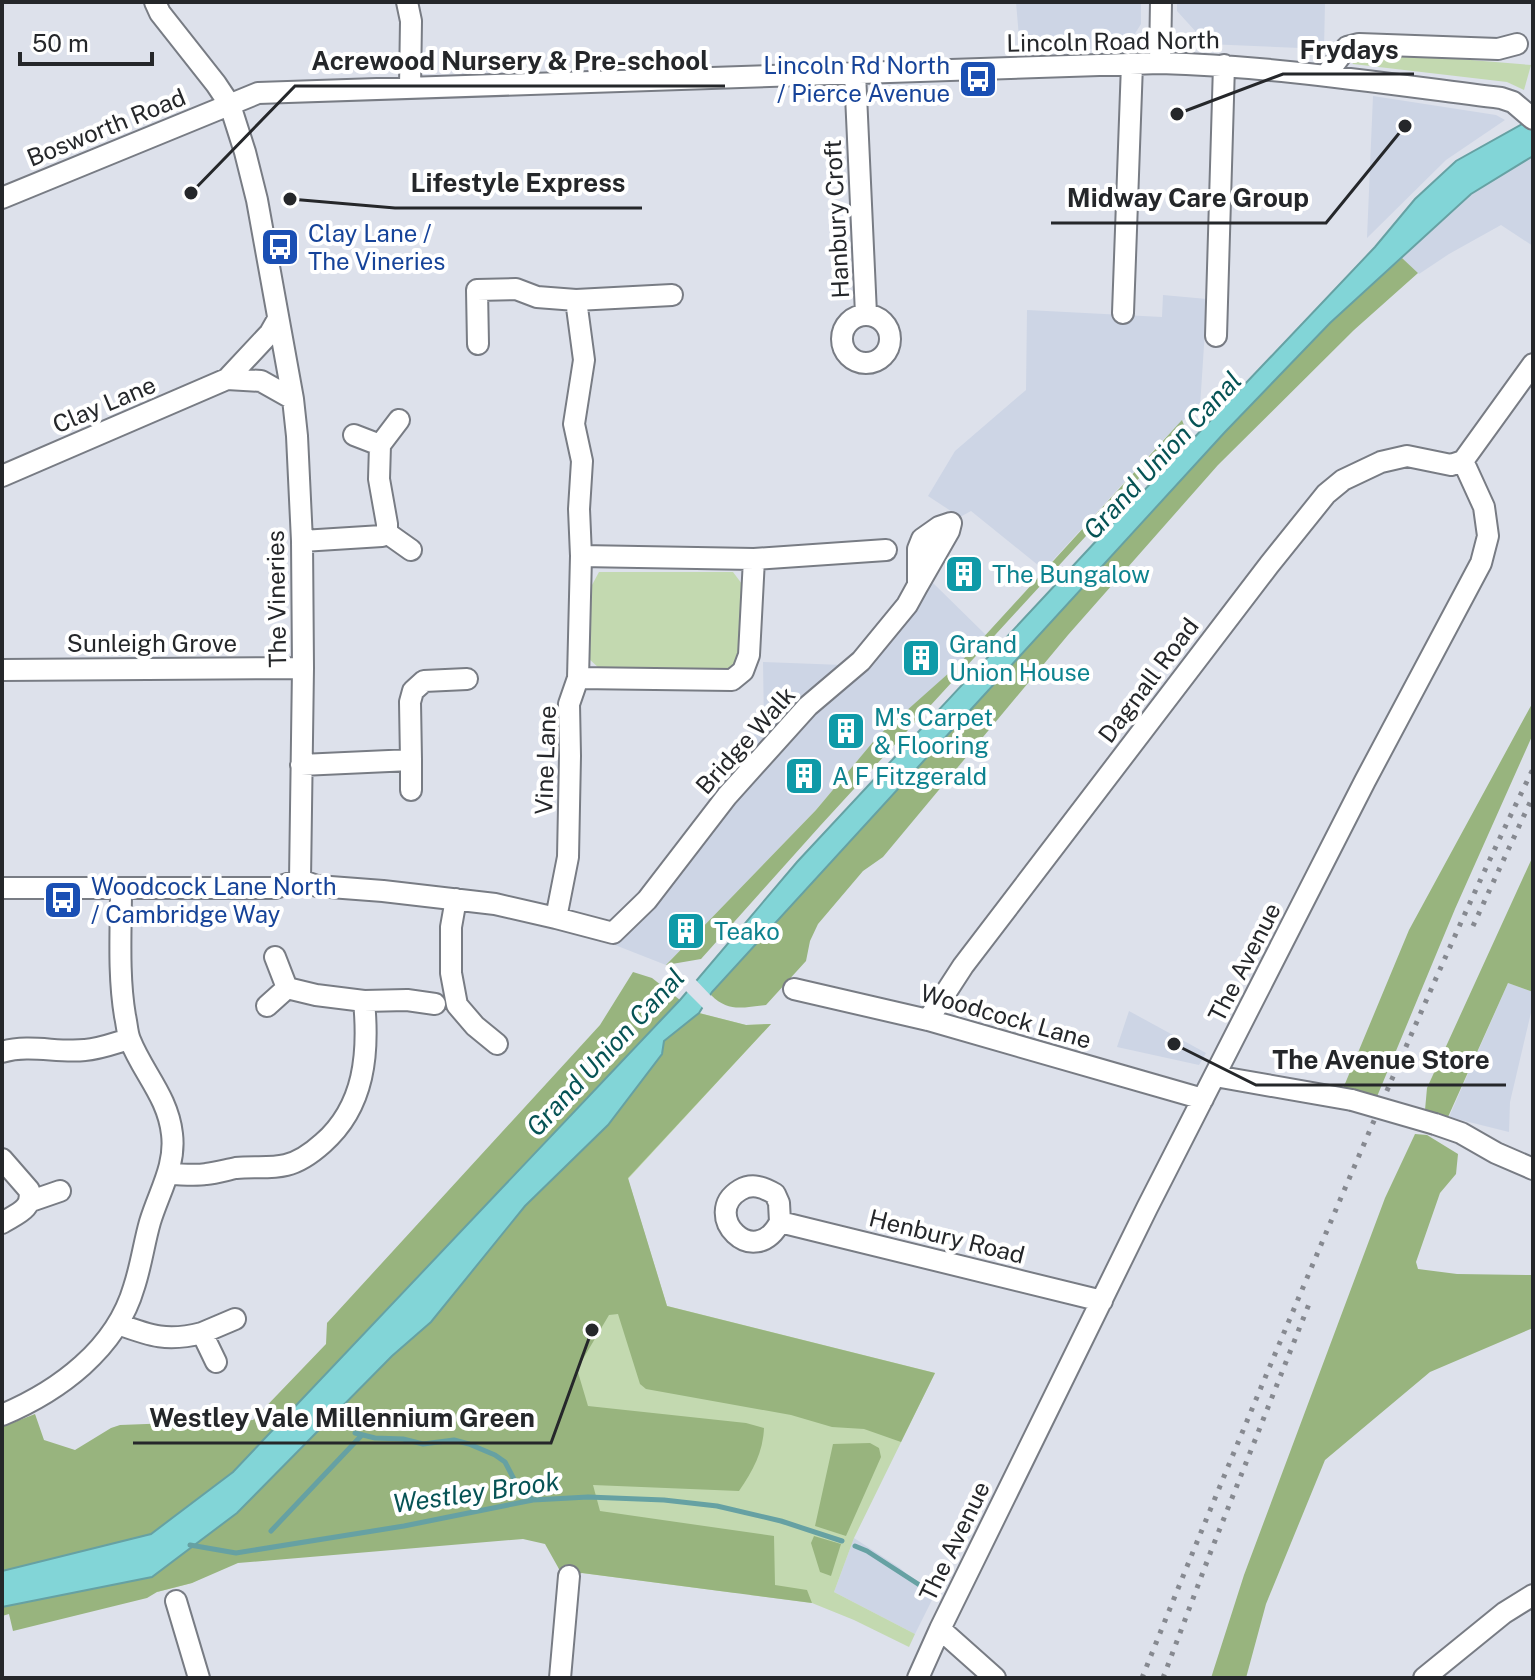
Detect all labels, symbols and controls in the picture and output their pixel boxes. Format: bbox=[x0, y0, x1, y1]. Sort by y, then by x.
scale bar bbox=[20, 16, 152, 66]
callout: Frydays bbox=[1283, 24, 1414, 74]
street label: Lincoln Road North bbox=[1006, 25, 1220, 57]
text: 50 m bbox=[32, 29, 89, 57]
text: Frydays bbox=[1299, 34, 1399, 65]
callout: Acrewood Nursery & Pre-school bbox=[295, 36, 725, 86]
text: Acrewood Nursery & Pre-school bbox=[311, 45, 709, 76]
place label: Lincoln Rd North / Pierce Avenue bbox=[763, 51, 950, 107]
bus stop icon: Lincoln Rd North / Pierce Avenue bbox=[957, 58, 999, 100]
street label: Bosworth Road bbox=[23, 82, 189, 172]
street label: Hanbury Croft bbox=[818, 139, 854, 299]
callout: Lifestyle Express bbox=[395, 158, 642, 208]
text: Lifestyle Express bbox=[410, 167, 626, 198]
callout: Midway Care Group bbox=[1051, 173, 1326, 223]
text: Midway Care Group bbox=[1067, 182, 1309, 213]
place label: Clay Lane / The Vineries bbox=[308, 219, 445, 275]
bus stop icon: Clay Lane / The Vineries bbox=[259, 226, 301, 268]
water label: Grand Union Canal bbox=[1076, 365, 1248, 545]
street label: Clay Lane bbox=[48, 370, 160, 438]
street label: The Vineries bbox=[261, 530, 291, 668]
building icon: The Bungalow bbox=[943, 553, 985, 595]
place label: The Bungalow bbox=[992, 560, 1150, 588]
street label: Dagnall Road bbox=[1092, 612, 1204, 748]
street label: Sunleigh Grove bbox=[67, 629, 237, 657]
place label: Grand Union House bbox=[949, 630, 1090, 686]
building icon: Grand Union House bbox=[900, 637, 942, 679]
street label: Bridge Walk bbox=[690, 681, 800, 799]
place label: M's Carpet & Flooring bbox=[874, 703, 993, 759]
street label: Vine Lane bbox=[529, 705, 561, 815]
building icon: M's Carpet & Flooring bbox=[825, 710, 867, 752]
building icon: A F Fitzgerald bbox=[783, 755, 825, 797]
place label: A F Fitzgerald bbox=[832, 762, 987, 790]
place label: Woodcock Lane North / Cambridge Way bbox=[91, 872, 337, 928]
bus stop icon: Woodcock Lane North / Cambridge Way bbox=[42, 879, 84, 921]
street label: The Avenue bbox=[1202, 898, 1286, 1026]
building icon: Teako bbox=[665, 910, 707, 952]
place label: Teako bbox=[714, 917, 780, 945]
water label: Grand Union Canal bbox=[519, 962, 691, 1142]
street label: Woodcock Lane bbox=[917, 978, 1095, 1054]
callout: The Avenue Store bbox=[1256, 1035, 1506, 1085]
text: The Avenue Store bbox=[1272, 1044, 1490, 1075]
street label: Henbury Road bbox=[866, 1203, 1028, 1269]
callout: Westley Vale Millennium Green bbox=[133, 1393, 551, 1443]
text: Westley Vale Millennium Green bbox=[149, 1402, 535, 1433]
water label: Westley Brook bbox=[391, 1465, 561, 1519]
street label: The Avenue bbox=[913, 1477, 995, 1605]

